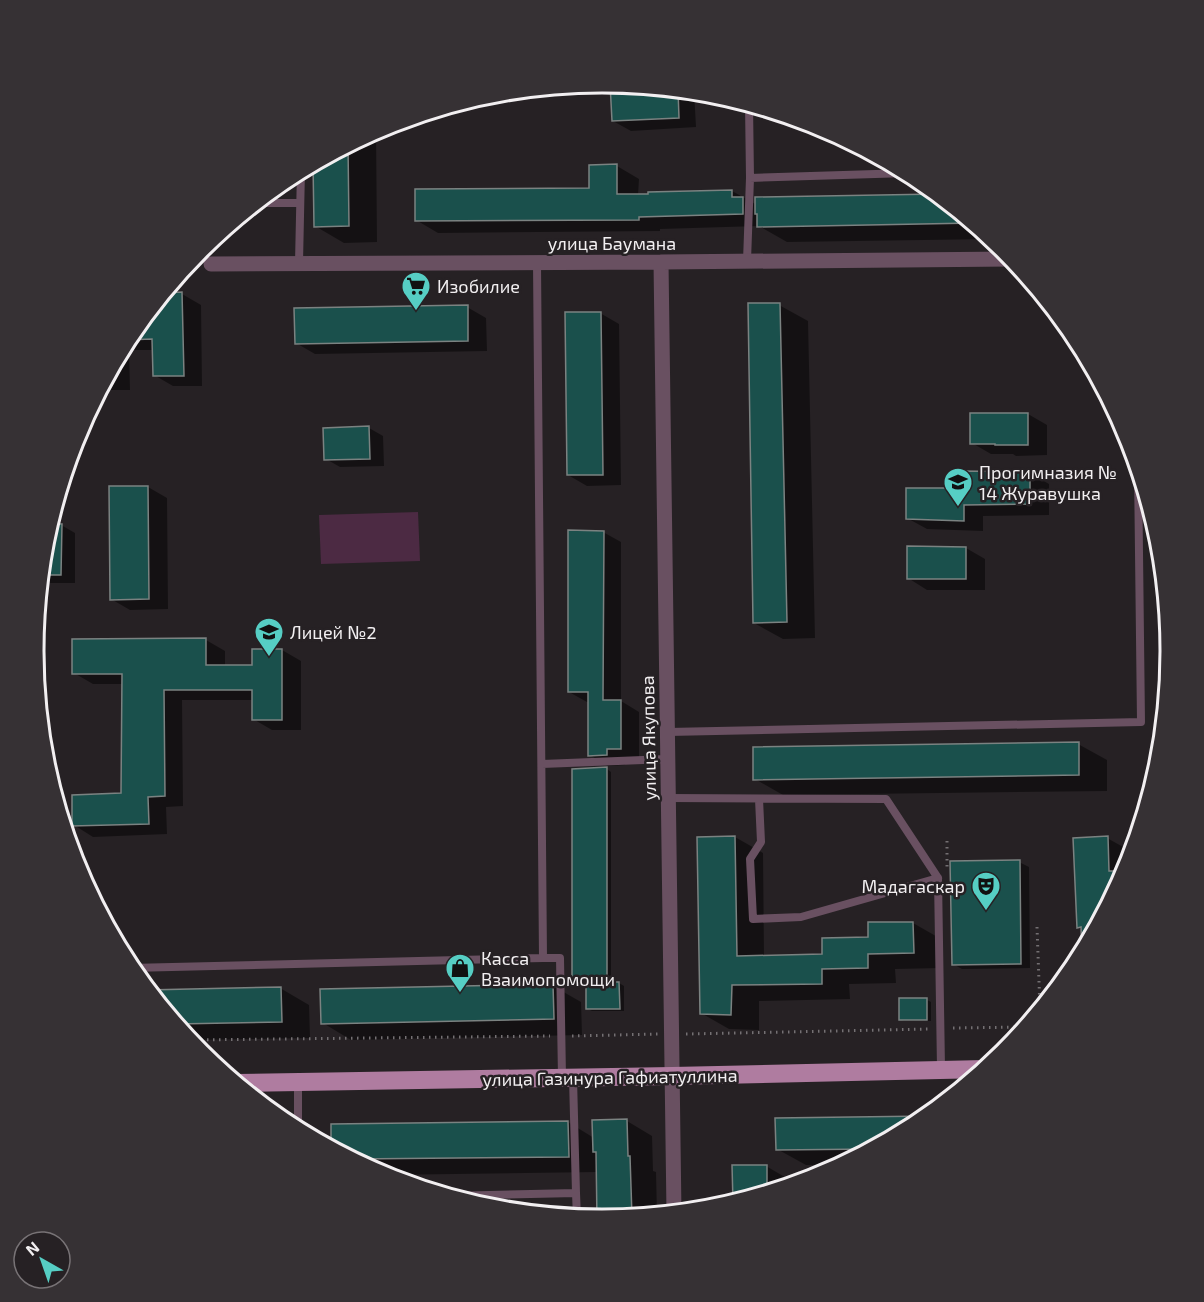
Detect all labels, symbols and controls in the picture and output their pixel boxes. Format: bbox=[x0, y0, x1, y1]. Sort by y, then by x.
street label: улица Баумана bbox=[548, 232, 676, 254]
supermarket icon: Изобилие bbox=[400, 270, 432, 312]
place label: Изобилие bbox=[437, 275, 520, 297]
place label: Прогимназия № 14 Журавушка bbox=[979, 461, 1117, 504]
school or university icon: Прогимназия № 14 Журавушка bbox=[942, 466, 974, 508]
school or university icon: Лицей №2 bbox=[253, 616, 285, 658]
place label: Лицей №2 bbox=[290, 621, 377, 643]
street label: улица Якупова bbox=[636, 675, 660, 801]
theatre icon: Мадагаскар bbox=[970, 870, 1002, 912]
place label: Мадагаскар bbox=[862, 875, 965, 897]
place label: Касса Взаимопомощи bbox=[481, 947, 615, 990]
shop icon: Касса Взаимопомощи bbox=[444, 952, 476, 994]
street label: улица Газинура Гафиатуллина bbox=[482, 1064, 738, 1090]
north arrow bbox=[12, 1230, 72, 1290]
text: N bbox=[22, 1237, 43, 1259]

